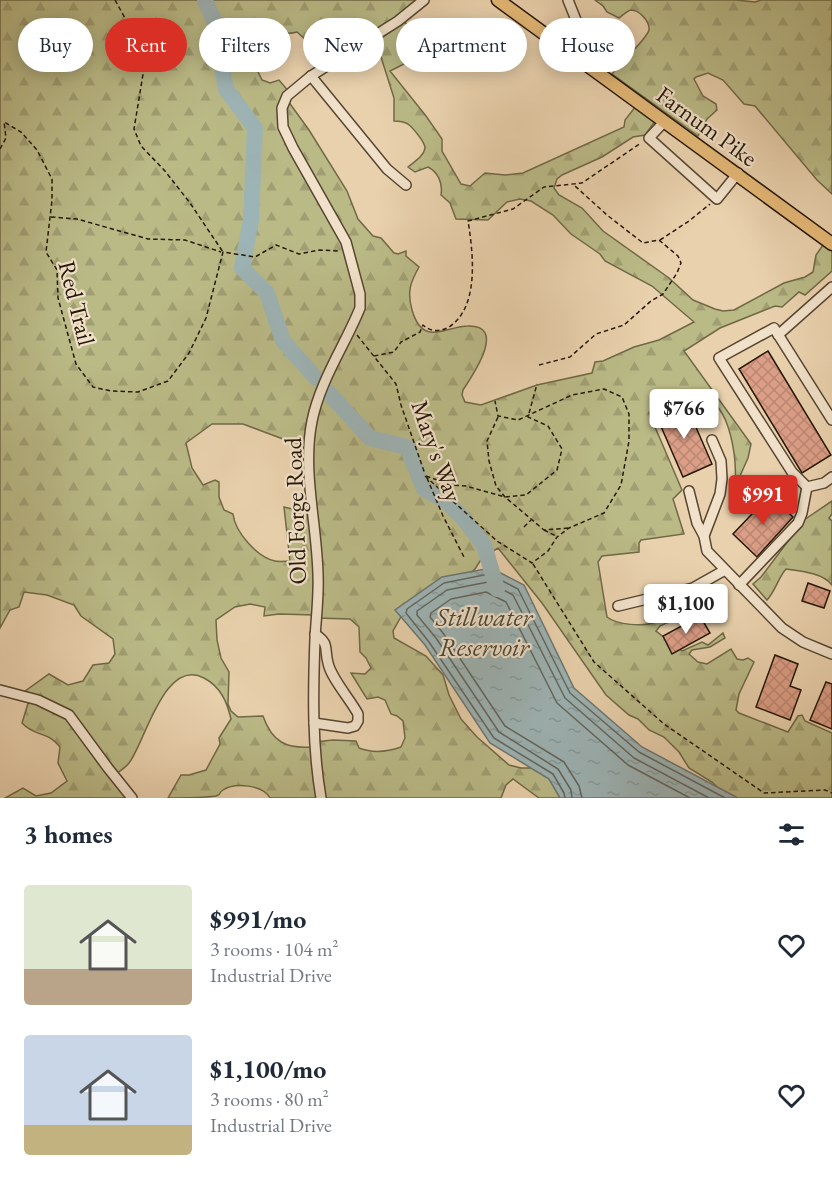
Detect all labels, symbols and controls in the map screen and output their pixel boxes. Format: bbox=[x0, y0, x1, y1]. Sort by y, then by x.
chip: Buy bbox=[18, 18, 93, 72]
chip: Rent bbox=[105, 18, 187, 72]
chip: Filters bbox=[199, 18, 291, 72]
chip: New bbox=[303, 18, 384, 72]
chip: Apartment bbox=[396, 18, 527, 72]
chip: House bbox=[539, 18, 635, 72]
street label: Farnum Pike bbox=[650, 79, 764, 173]
street label: Red Trail bbox=[52, 257, 103, 349]
pin: $766 bbox=[648, 389, 720, 440]
text: $766 bbox=[664, 395, 704, 421]
street label: Mary's Way bbox=[404, 396, 470, 507]
street label: Old Forge Road bbox=[277, 436, 313, 585]
pin: $991 bbox=[727, 475, 799, 526]
text: $991 bbox=[743, 481, 783, 507]
pin: $1,100 bbox=[637, 584, 735, 635]
text: $1,100 bbox=[658, 590, 714, 616]
water label: Stillwater Reservoir bbox=[435, 600, 533, 664]
text: 3 homes bbox=[24, 817, 113, 851]
icon: filters bbox=[775, 818, 808, 851]
text: $991/mo bbox=[210, 902, 306, 936]
icon: home bbox=[72, 909, 144, 981]
icon: heart bbox=[775, 929, 808, 962]
text: 3 rooms · 104 m² bbox=[210, 936, 338, 962]
text: Industrial Drive bbox=[210, 962, 332, 988]
text: $1,100/mo bbox=[210, 1052, 326, 1086]
icon: home bbox=[72, 1059, 144, 1131]
icon: heart bbox=[775, 1079, 808, 1112]
text: 3 rooms · 80 m² bbox=[210, 1086, 329, 1112]
text: Industrial Drive bbox=[210, 1112, 332, 1138]

